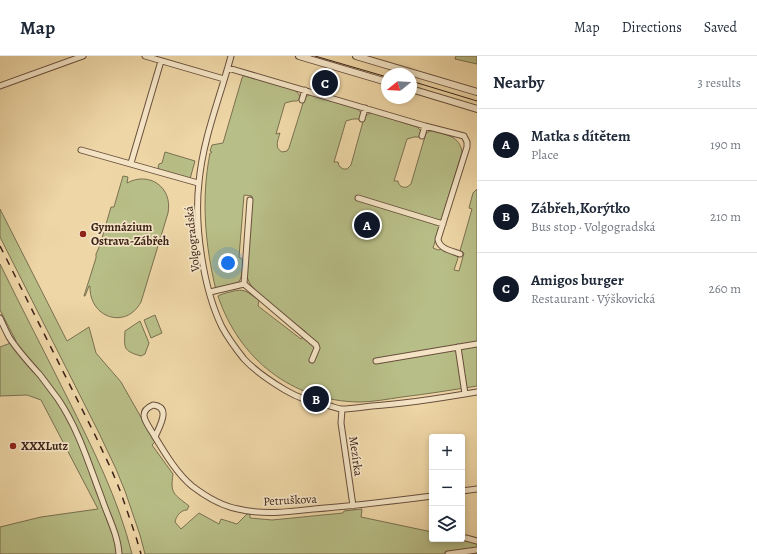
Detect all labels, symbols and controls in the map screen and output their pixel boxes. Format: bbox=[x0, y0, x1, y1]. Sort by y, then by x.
text: Map bbox=[20, 15, 55, 41]
text: Map bbox=[574, 18, 600, 37]
text: Directions bbox=[622, 18, 682, 37]
text: Saved bbox=[704, 18, 737, 37]
pin: C bbox=[312, 68, 338, 98]
north arrow bbox=[381, 68, 417, 104]
text: Nearby bbox=[493, 71, 544, 94]
text: 3 results bbox=[697, 74, 741, 91]
text: Matka s dítětem bbox=[531, 126, 631, 146]
text: A bbox=[502, 136, 510, 153]
text: 190 m bbox=[710, 136, 741, 153]
text: Place bbox=[531, 146, 559, 163]
text: Zábřeh,Korýtko bbox=[531, 198, 630, 218]
street label: Volgogradská bbox=[181, 205, 204, 274]
text: B bbox=[502, 208, 510, 225]
text: 210 m bbox=[710, 208, 741, 225]
pin: A bbox=[354, 210, 380, 240]
text: Bus stop · Volgogradská bbox=[531, 218, 656, 235]
place label: Gymnázium Ostrava-Zábřeh bbox=[91, 219, 170, 249]
marker: Gymnázium Ostrava-Zábřeh bbox=[78, 229, 88, 239]
your location bbox=[218, 253, 238, 273]
text: Amigos burger bbox=[531, 270, 624, 290]
text: C bbox=[502, 280, 510, 297]
text: 260 m bbox=[708, 280, 741, 297]
text: Restaurant · Výškovická bbox=[531, 290, 655, 307]
pin: B bbox=[303, 384, 329, 414]
map controls bbox=[429, 434, 465, 542]
button: + bbox=[429, 434, 465, 470]
street label: Mezírka bbox=[345, 435, 367, 477]
place label: XXXLutz bbox=[21, 438, 68, 454]
marker: XXXLutz bbox=[8, 441, 18, 451]
button: − bbox=[429, 470, 465, 506]
street label: Petruškova bbox=[263, 491, 318, 509]
button: layers bbox=[429, 506, 465, 542]

